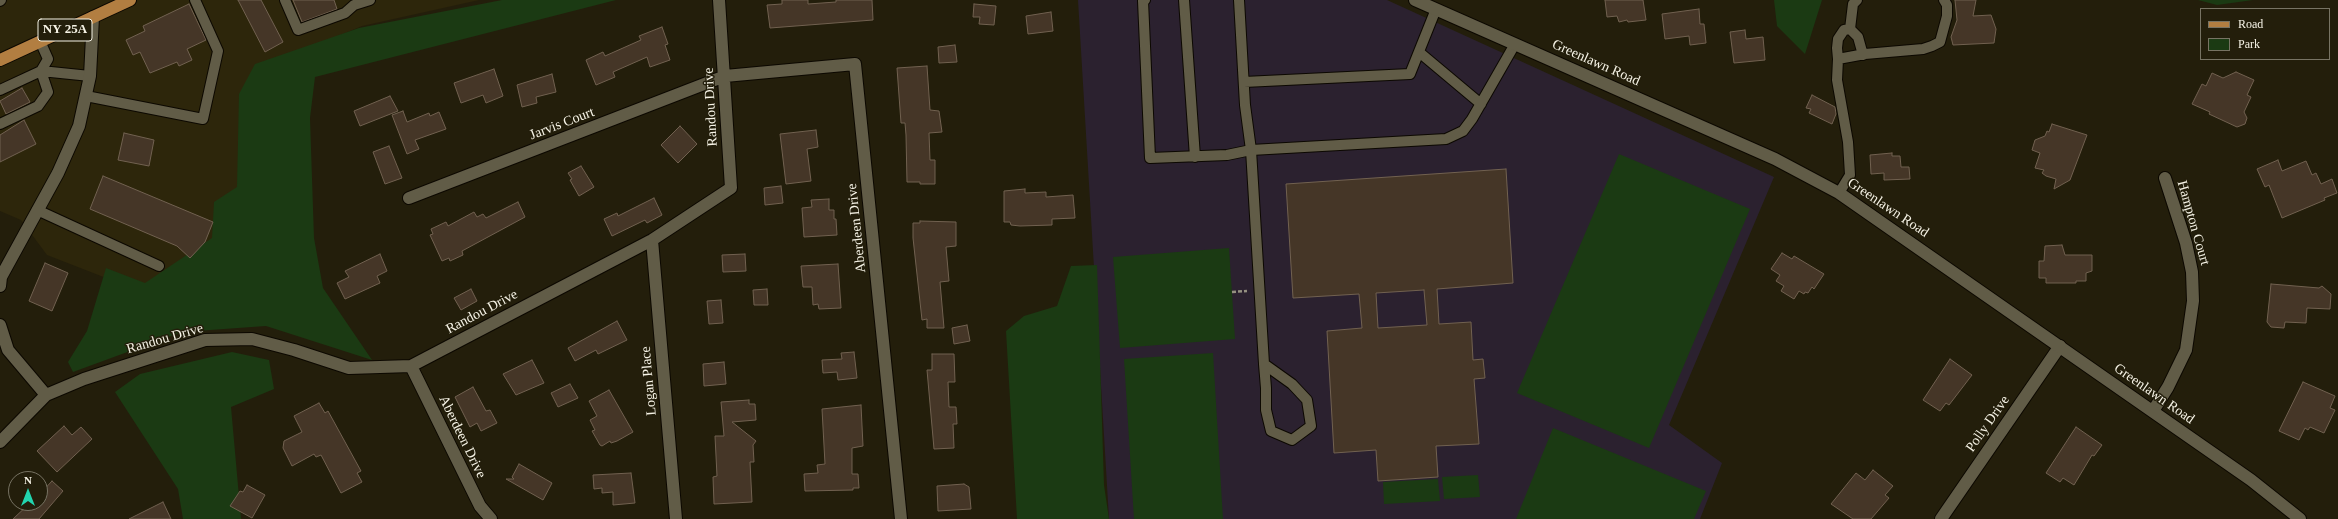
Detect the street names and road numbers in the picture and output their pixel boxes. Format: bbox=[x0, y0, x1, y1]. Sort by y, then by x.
road number: NY 25A bbox=[38, 19, 92, 41]
street label: Greenlawn Road bbox=[1549, 36, 1643, 90]
street label: Randou Drive bbox=[701, 67, 721, 147]
street label: Jarvis Court bbox=[527, 104, 597, 144]
street label: Greenlawn Road bbox=[1844, 175, 1932, 241]
street label: Hampton Court bbox=[2173, 179, 2213, 267]
street label: Aberdeen Drive bbox=[844, 182, 870, 274]
street label: Randou Drive bbox=[443, 286, 521, 338]
street label: Randou Drive bbox=[125, 320, 205, 358]
street label: Logan Place bbox=[638, 346, 660, 416]
street label: Greenlawn Road bbox=[2110, 360, 2198, 428]
street label: Aberdeen Drive bbox=[435, 393, 489, 481]
street label: Polly Drive bbox=[1962, 393, 2014, 455]

